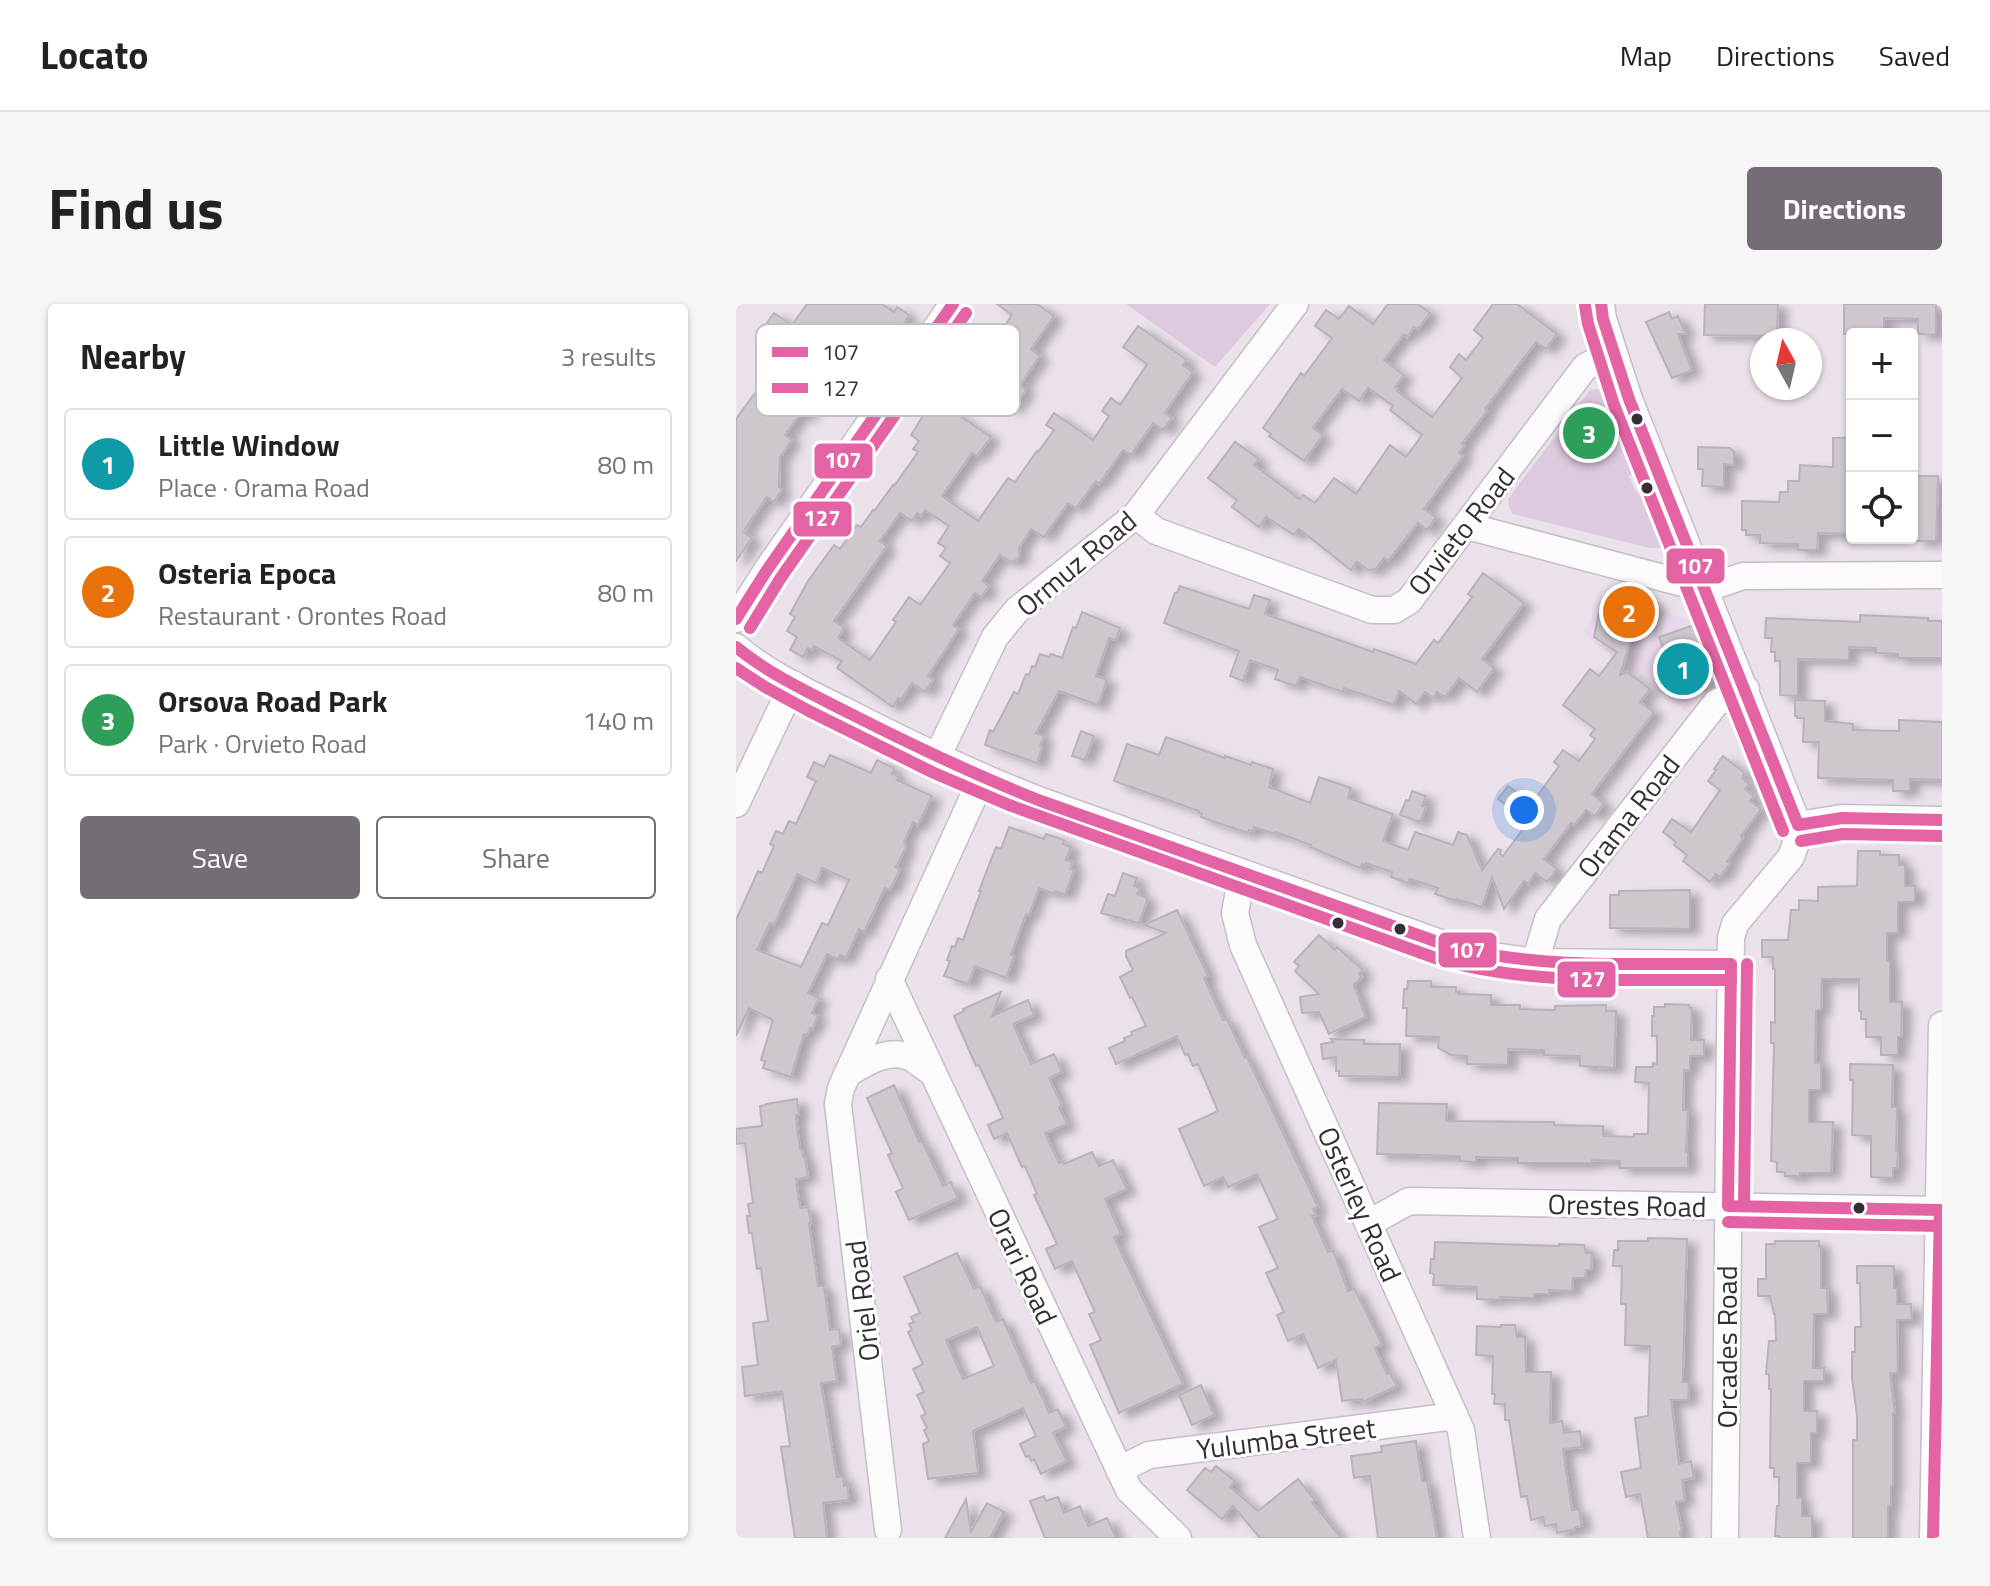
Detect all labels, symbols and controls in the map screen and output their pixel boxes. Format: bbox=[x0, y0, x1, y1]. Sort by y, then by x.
text: Locato bbox=[40, 26, 149, 84]
text: Map bbox=[1620, 34, 1672, 77]
text: Directions bbox=[1716, 34, 1835, 77]
text: Saved bbox=[1879, 34, 1950, 77]
text: Find us bbox=[48, 166, 224, 251]
button: Directions bbox=[1747, 167, 1942, 250]
legend bbox=[756, 324, 1020, 416]
north arrow bbox=[1750, 328, 1822, 400]
map controls bbox=[1846, 328, 1918, 544]
button: + bbox=[1846, 328, 1918, 400]
text: Nearby bbox=[80, 330, 186, 382]
text: 107 bbox=[822, 335, 859, 369]
text: 3 results bbox=[561, 337, 656, 376]
text: 127 bbox=[822, 371, 859, 405]
button: − bbox=[1846, 400, 1918, 472]
pin: 3 bbox=[1563, 403, 1615, 463]
unlabelled marker bbox=[1629, 411, 1645, 427]
text: Little Window bbox=[158, 422, 340, 468]
line badge: 107 bbox=[813, 442, 874, 480]
text: 107 bbox=[825, 443, 861, 477]
text: 1 bbox=[101, 445, 115, 484]
text: 80 m bbox=[597, 445, 654, 484]
street label: Orvieto Road bbox=[1397, 457, 1525, 605]
text: Place · Orama Road bbox=[158, 468, 370, 507]
button: locate bbox=[1846, 472, 1918, 544]
unlabelled marker bbox=[1639, 480, 1655, 496]
line badge: 127 bbox=[792, 500, 853, 538]
street label: Ormuz Road bbox=[1006, 500, 1146, 626]
text: 127 bbox=[804, 501, 840, 535]
line badge: 107 bbox=[1665, 547, 1726, 585]
text: 107 bbox=[1677, 549, 1713, 583]
text: Osteria Epoca bbox=[158, 550, 336, 596]
text: 2 bbox=[101, 573, 115, 612]
text: 80 m bbox=[597, 573, 654, 612]
pin: 2 bbox=[1603, 582, 1655, 642]
text: Restaurant · Orontes Road bbox=[158, 596, 447, 635]
pin: 1 bbox=[1657, 639, 1709, 699]
text: Orsova Road Park bbox=[158, 678, 388, 724]
text: 3 bbox=[101, 701, 115, 740]
text: 140 m bbox=[583, 701, 654, 740]
text: Park · Orvieto Road bbox=[158, 724, 367, 763]
street label: Orama Road bbox=[1566, 745, 1690, 887]
your location bbox=[1504, 790, 1544, 830]
button: Save bbox=[80, 816, 360, 899]
button: Share bbox=[376, 816, 656, 899]
unlabelled marker bbox=[1330, 915, 1346, 931]
unlabelled marker bbox=[1392, 921, 1408, 937]
line badge: 107 bbox=[1437, 931, 1498, 969]
text: 107 bbox=[1449, 933, 1485, 967]
line badge: 127 bbox=[1556, 960, 1617, 999]
text: 127 bbox=[1569, 962, 1605, 996]
street label: Osterley Road bbox=[1307, 1120, 1413, 1288]
street label: Orestes Road bbox=[1547, 1182, 1707, 1228]
street label: Orari Road bbox=[977, 1200, 1069, 1332]
unlabelled marker bbox=[1851, 1200, 1867, 1216]
street label: Oriel Road bbox=[833, 1238, 891, 1364]
street label: Orcades Road bbox=[1705, 1266, 1748, 1428]
street label: Yulumba Street bbox=[1194, 1406, 1378, 1470]

